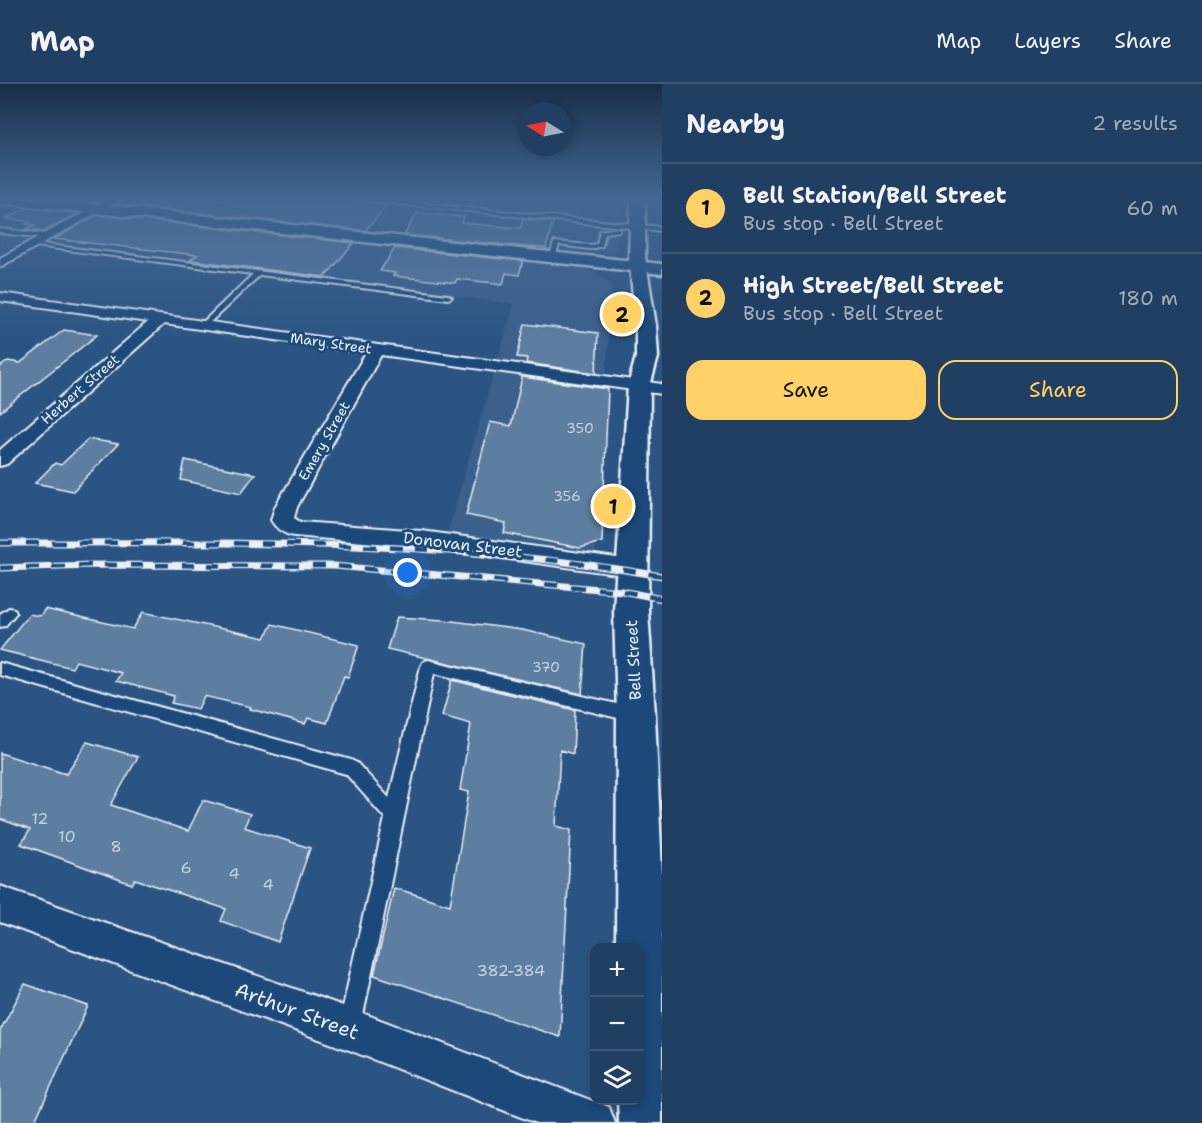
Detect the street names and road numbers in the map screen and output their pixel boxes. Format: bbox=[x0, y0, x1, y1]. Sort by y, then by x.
street label: Mary Street bbox=[289, 328, 373, 358]
street label: Herbert Street bbox=[37, 350, 123, 428]
street label: Emery Street bbox=[294, 398, 354, 484]
street label: Donovan Street bbox=[402, 527, 524, 562]
street label: Bell Street bbox=[621, 619, 646, 701]
street label: Arthur Street bbox=[231, 977, 363, 1045]

